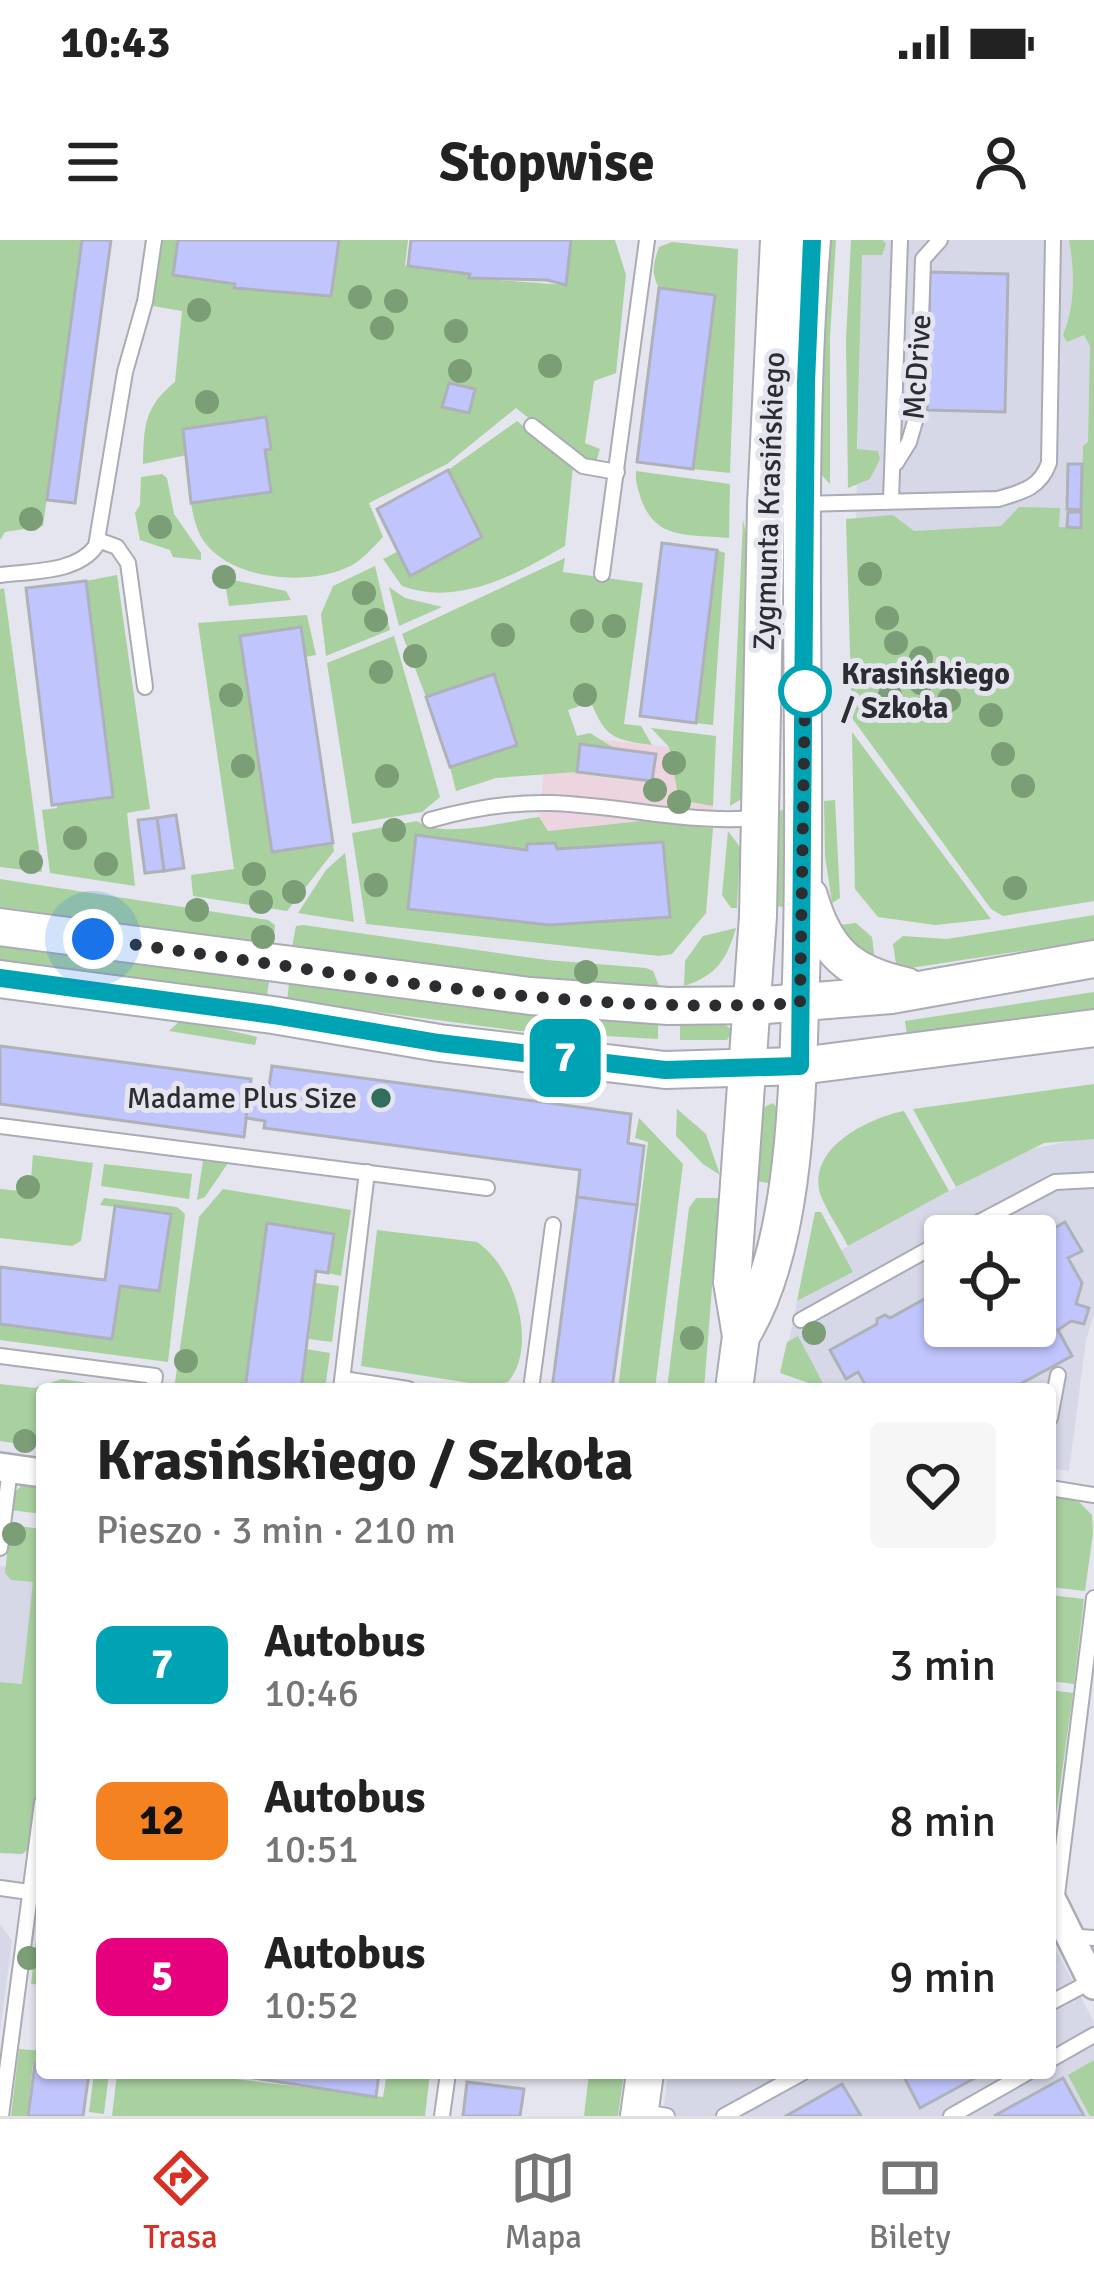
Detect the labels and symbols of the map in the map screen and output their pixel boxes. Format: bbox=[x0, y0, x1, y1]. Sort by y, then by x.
street label: McDrive bbox=[895, 313, 940, 421]
street label: Zygmunta Krasińskiego bbox=[746, 351, 793, 651]
place label: Krasińskiego / Szkoła bbox=[841, 656, 1010, 727]
marker: Krasińskiego / Szkoła bbox=[780, 666, 830, 716]
your location bbox=[63, 909, 123, 969]
line badge: 7 bbox=[526, 1019, 604, 1097]
place label: Madame Plus Size bbox=[127, 1080, 357, 1117]
marker: Madame Plus Size bbox=[368, 1085, 394, 1111]

